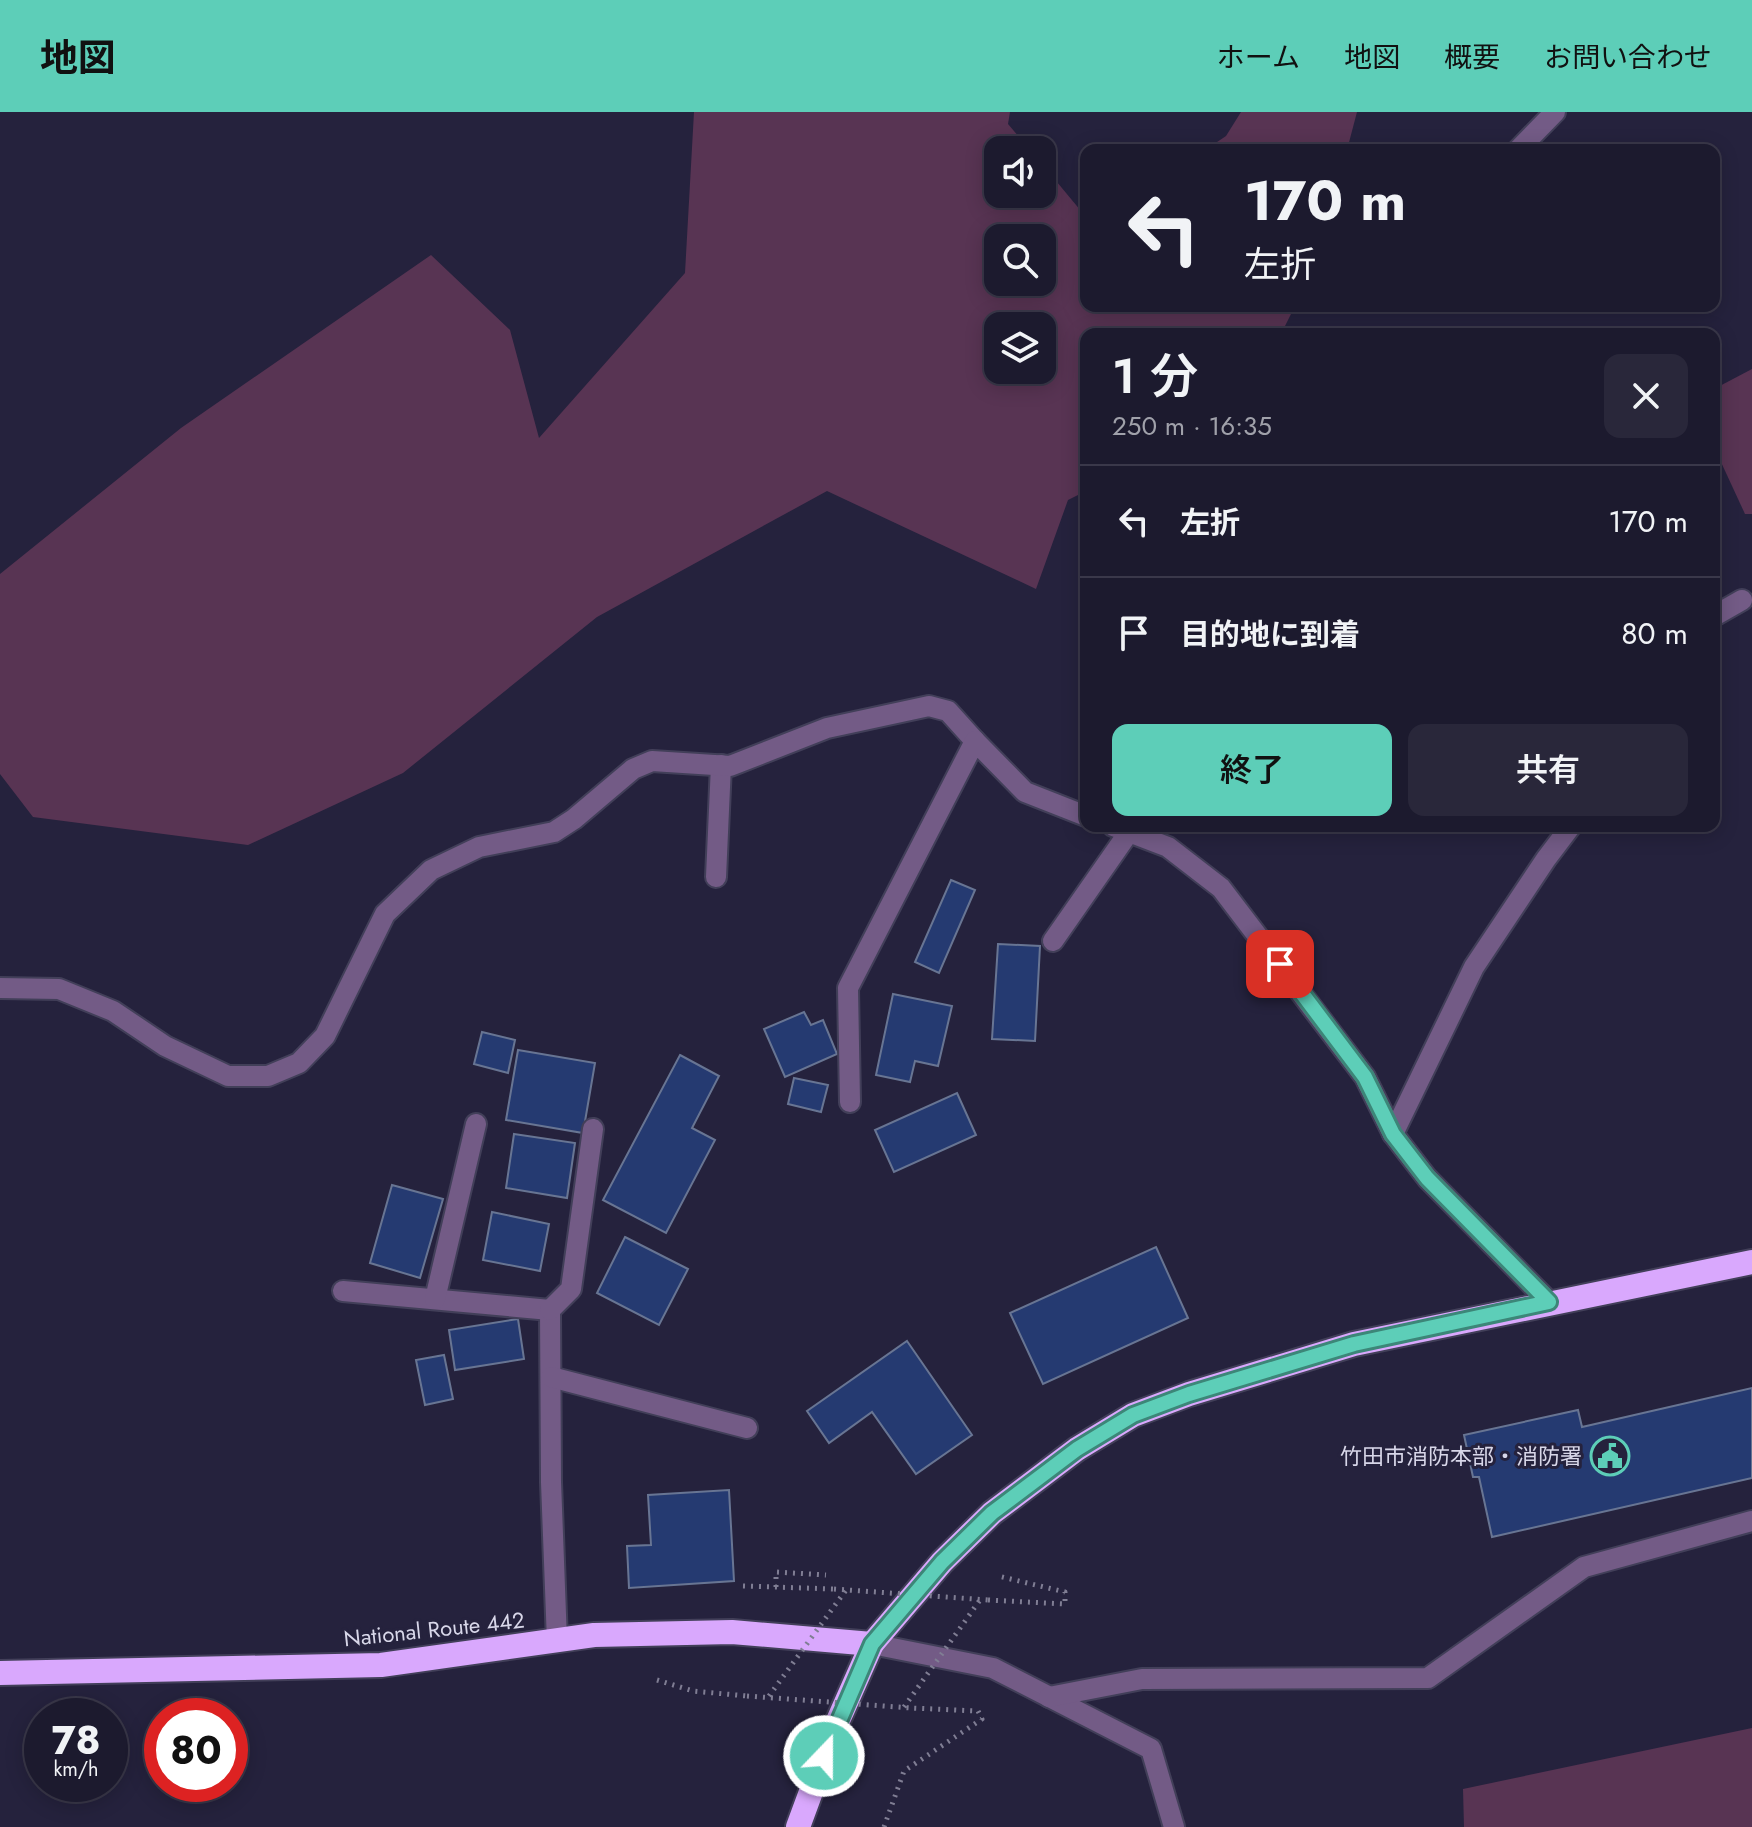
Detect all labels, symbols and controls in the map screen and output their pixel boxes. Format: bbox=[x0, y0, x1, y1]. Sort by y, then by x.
text: 地図 bbox=[40, 30, 116, 85]
text: ホーム bbox=[1217, 37, 1300, 78]
text: 地図 bbox=[1344, 37, 1400, 78]
text: 概要 bbox=[1444, 37, 1500, 78]
text: お問い合わせ bbox=[1544, 37, 1712, 78]
map controls bbox=[984, 136, 1056, 384]
button: sound bbox=[984, 136, 1056, 208]
text: 170 m bbox=[1244, 160, 1406, 241]
icon: left bbox=[1112, 176, 1216, 280]
button: search bbox=[984, 224, 1056, 296]
text: 左折 bbox=[1244, 238, 1316, 290]
button: layers bbox=[984, 312, 1056, 384]
text: 1 分 bbox=[1112, 342, 1198, 411]
button: close bbox=[1604, 354, 1688, 438]
text: 250 m · 16:35 bbox=[1112, 407, 1272, 445]
icon: left bbox=[1112, 499, 1156, 543]
text: 170 m bbox=[1608, 500, 1688, 543]
text: 左折 bbox=[1180, 501, 1240, 544]
icon: arrive bbox=[1112, 611, 1156, 655]
text: 80 m bbox=[1621, 612, 1688, 655]
text: 目的地に到着 bbox=[1180, 613, 1360, 656]
button: 終了 bbox=[1112, 724, 1392, 816]
button: 共有 bbox=[1408, 724, 1688, 816]
pin bbox=[1246, 930, 1314, 998]
icon: arrive bbox=[1258, 942, 1302, 986]
public building icon: 竹田市消防本部・消防署 bbox=[1589, 1435, 1631, 1477]
place label: 竹田市消防本部・消防署 bbox=[1340, 1440, 1582, 1472]
street label: National Route 442 bbox=[342, 1604, 526, 1654]
speed limit sign: 80 bbox=[144, 1698, 248, 1802]
text: 78 bbox=[51, 1711, 101, 1769]
position arrow bbox=[782, 1714, 866, 1798]
text: km/h bbox=[53, 1755, 99, 1784]

